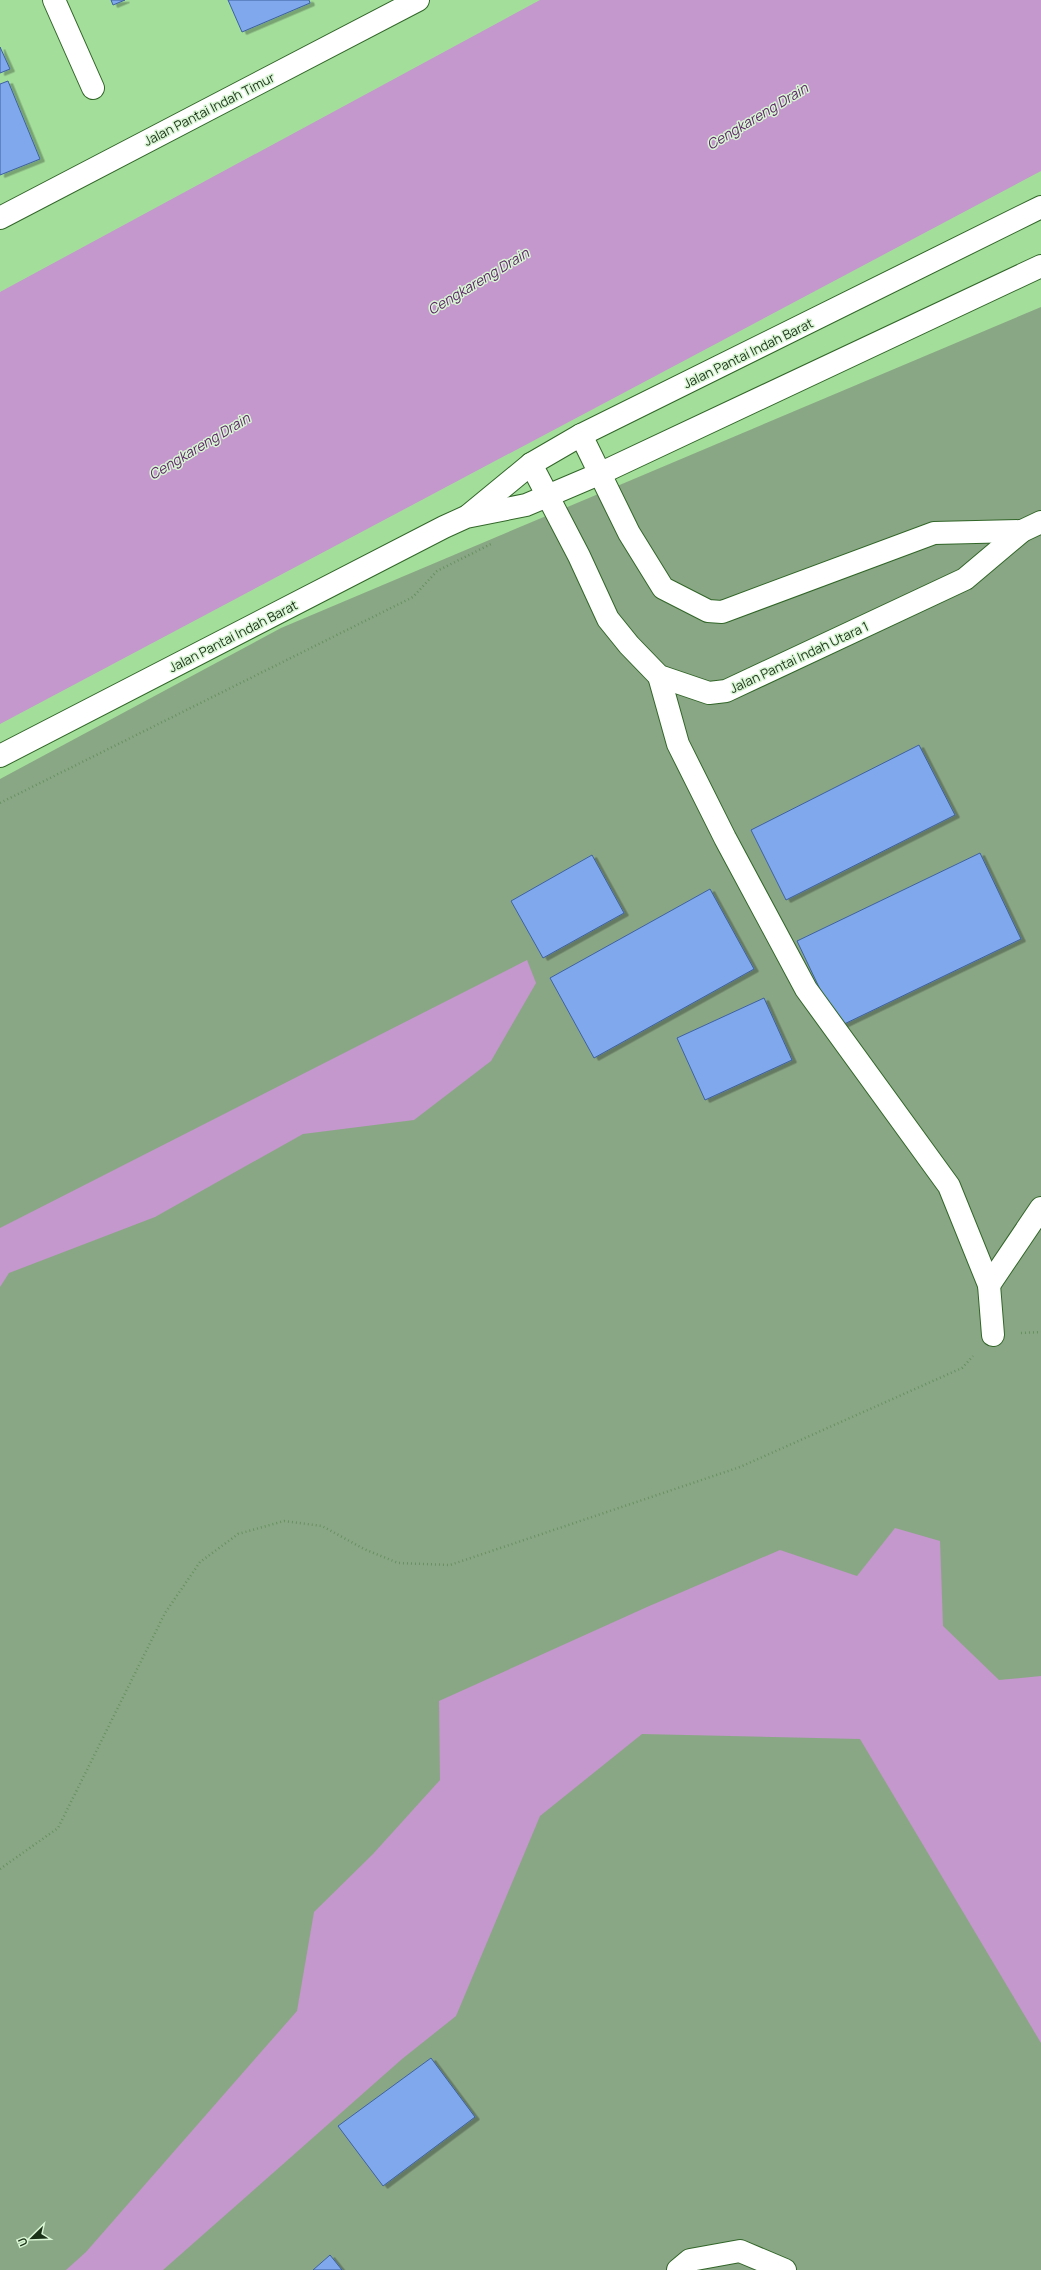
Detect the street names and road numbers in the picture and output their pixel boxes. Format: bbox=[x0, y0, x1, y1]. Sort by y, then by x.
street label: Jalan Pantai Indah Timur bbox=[141, 68, 278, 150]
street label: Jalan Pantai Indah Barat bbox=[680, 314, 816, 392]
street label: Jalan Pantai Indah Barat bbox=[165, 596, 301, 676]
street label: Jalan Pantai Indah Utara 1 bbox=[727, 617, 871, 697]

